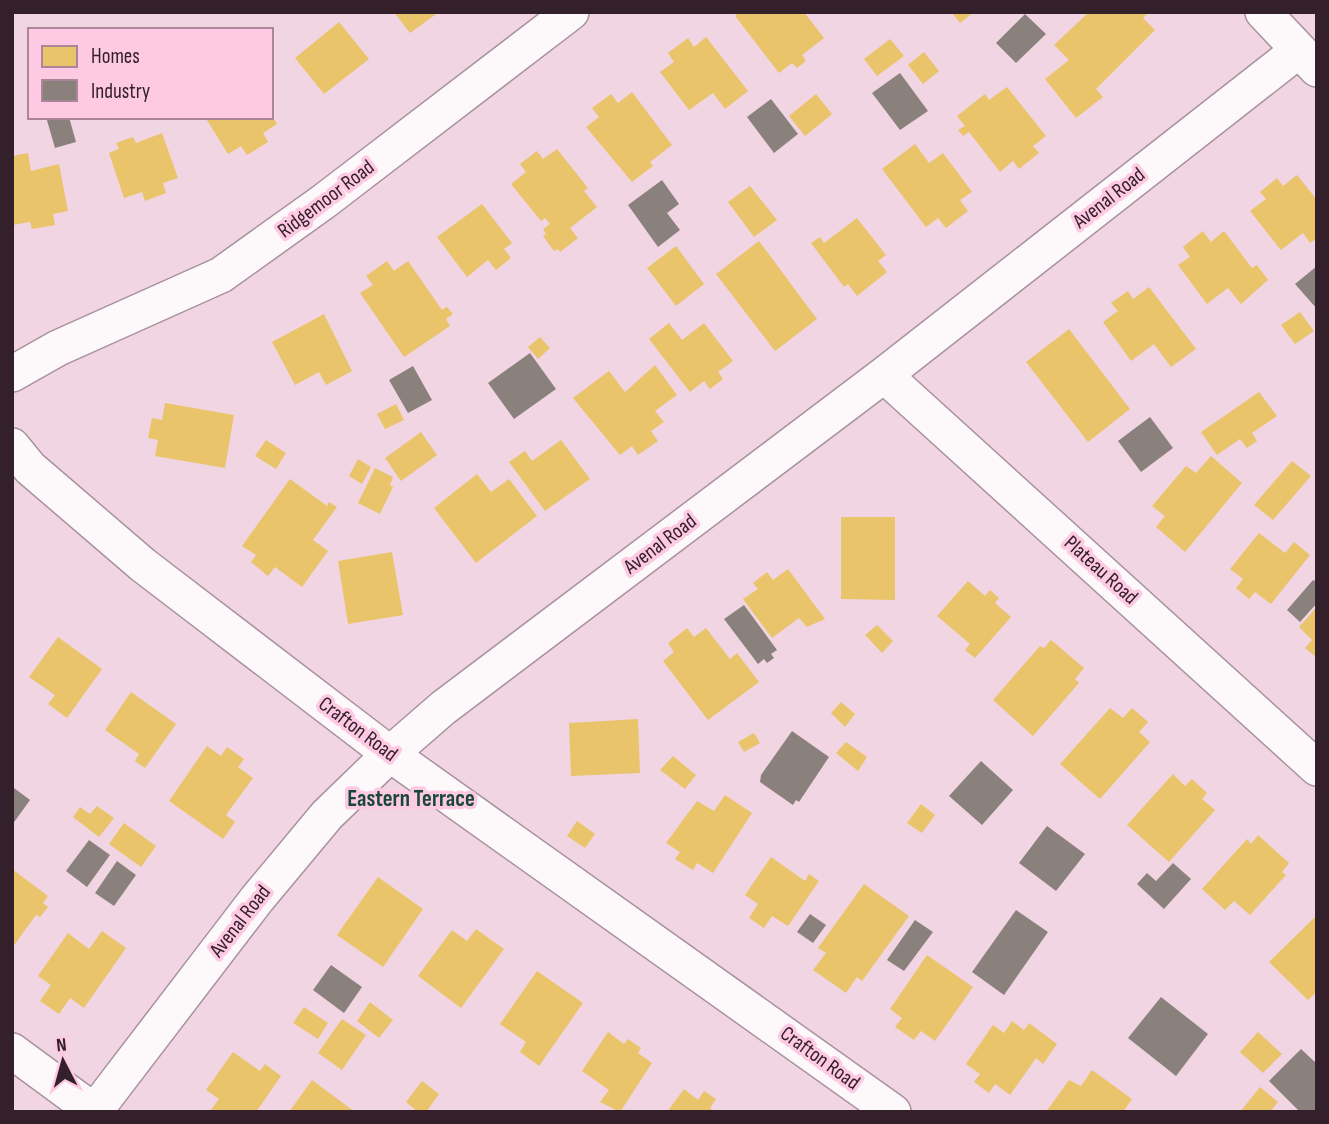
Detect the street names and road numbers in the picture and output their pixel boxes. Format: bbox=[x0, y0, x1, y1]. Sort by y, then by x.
street label: Ridgemoor Road bbox=[273, 155, 379, 243]
street label: Avenal Road bbox=[1067, 162, 1150, 234]
street label: Avenal Road bbox=[618, 509, 701, 580]
street label: Plateau Road bbox=[1059, 530, 1143, 610]
street label: Crafton Road bbox=[314, 691, 402, 767]
street label: Avenal Road bbox=[204, 880, 276, 963]
street label: Crafton Road bbox=[775, 1021, 865, 1095]

